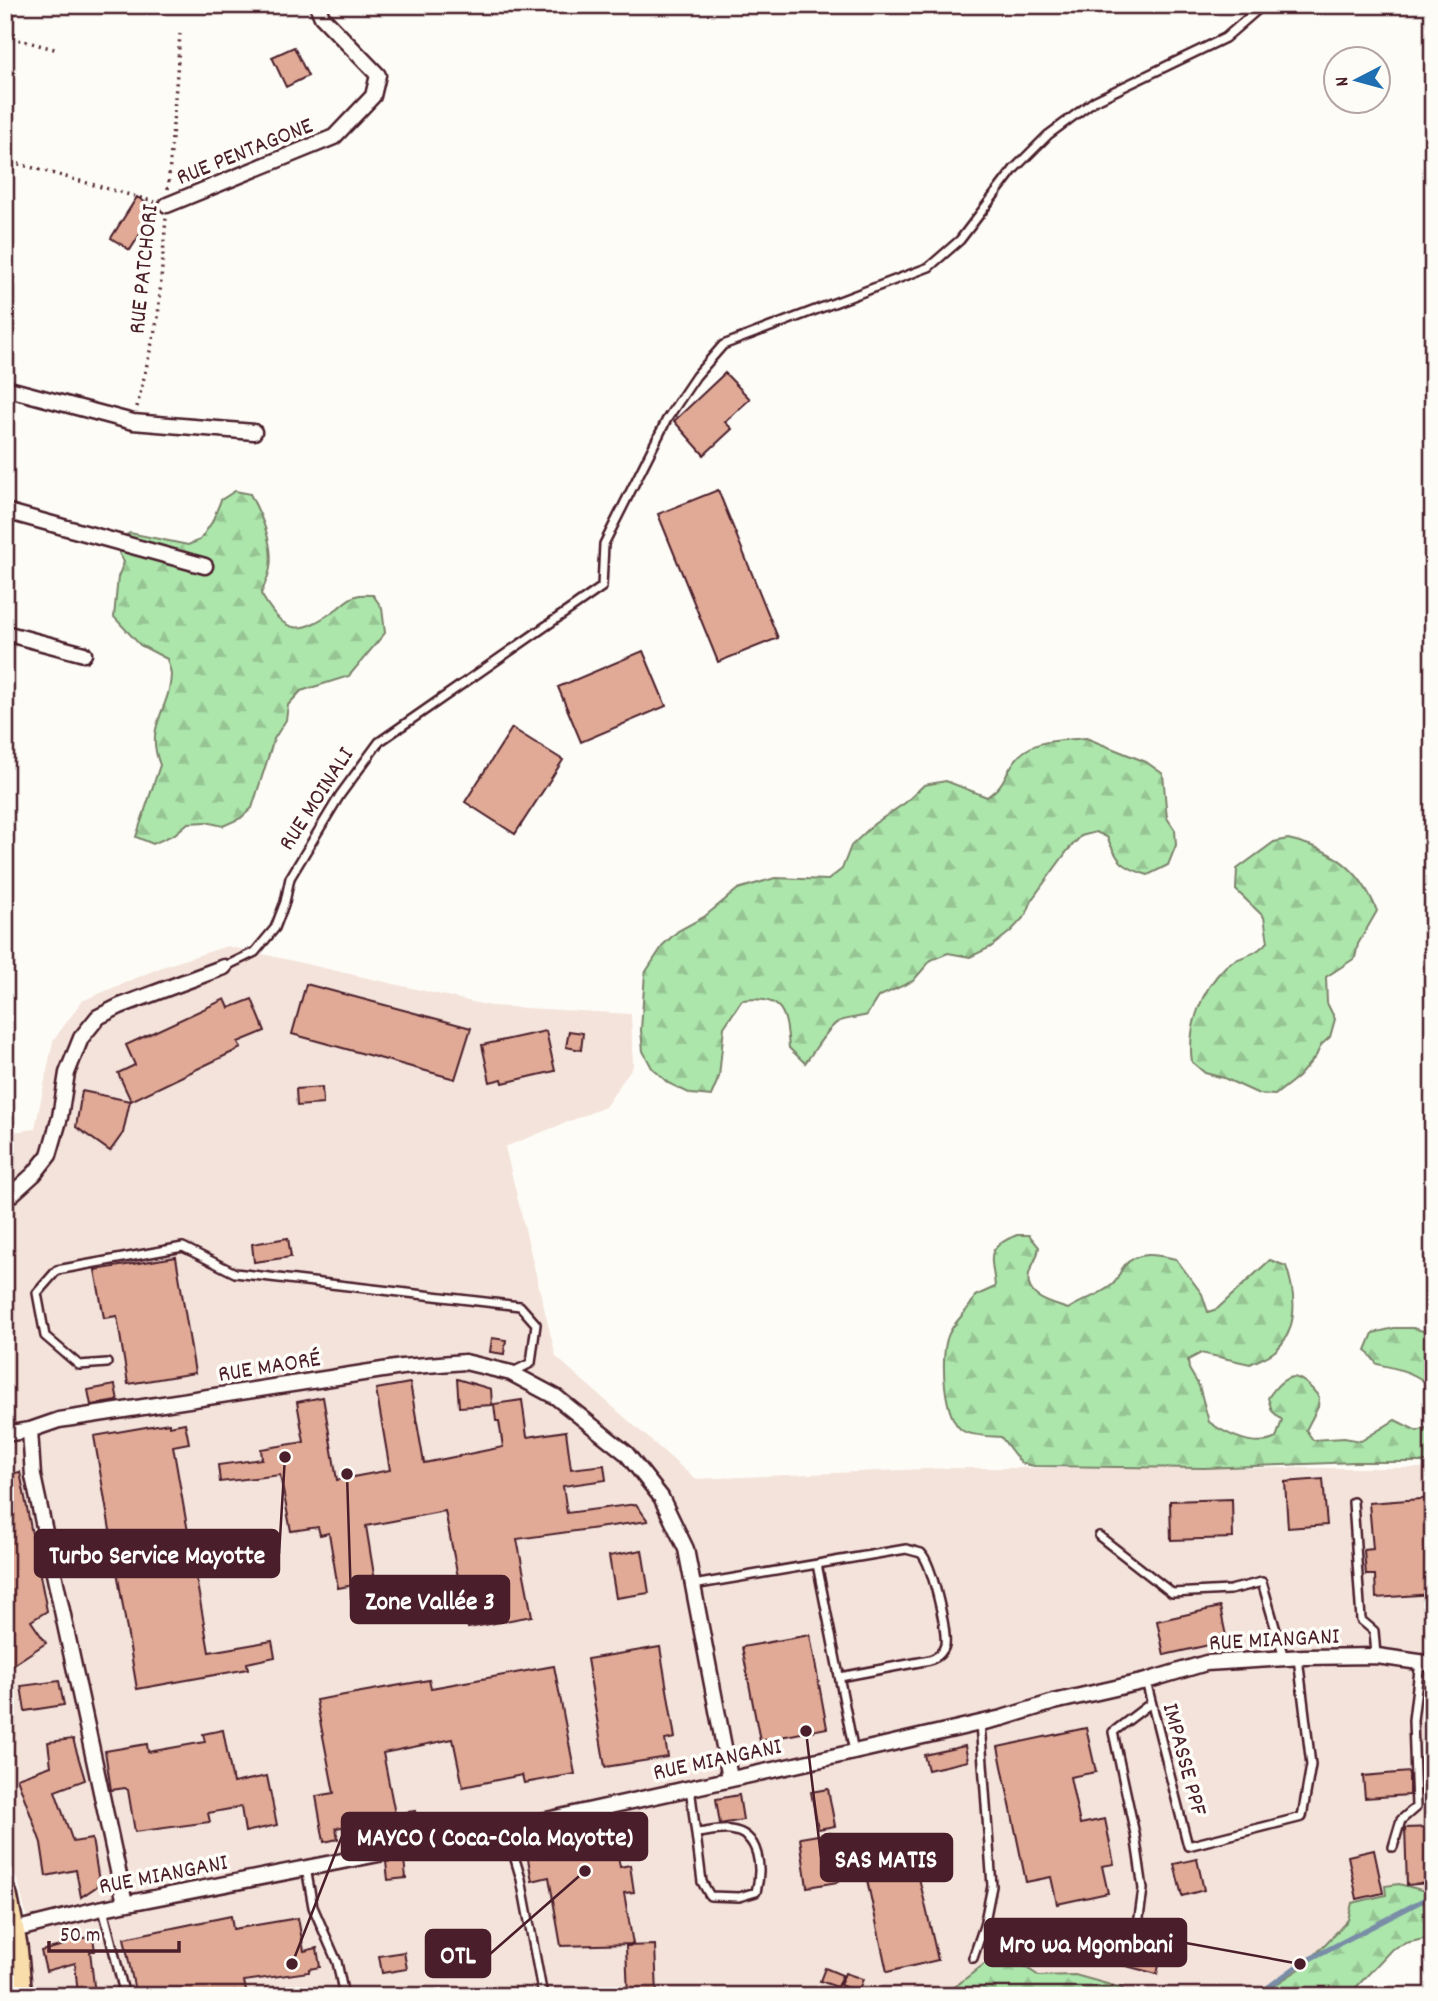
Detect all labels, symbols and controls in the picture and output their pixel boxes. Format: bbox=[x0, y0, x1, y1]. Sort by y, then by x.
north arrow bbox=[1322, 46, 1392, 116]
text: N bbox=[1330, 75, 1357, 87]
street label: RUE PENTAGONE bbox=[172, 110, 319, 196]
street label: RUE PATCHORI bbox=[121, 202, 169, 336]
street label: RUE MOINALI bbox=[271, 741, 364, 858]
street label: RUE MAORÉ bbox=[216, 1343, 323, 1393]
callout: Turbo Service Mayotte bbox=[35, 1530, 279, 1577]
text: Turbo Service Mayotte bbox=[49, 1539, 265, 1576]
callout: Zone Vallée 3 bbox=[351, 1576, 509, 1623]
text: Zone Vallée 3 bbox=[365, 1585, 495, 1622]
street label: RUE MIANGANI bbox=[1208, 1621, 1341, 1661]
street label: IMPASSE PPF bbox=[1152, 1700, 1215, 1820]
street label: RUE MIANGANI bbox=[650, 1731, 786, 1791]
callout: MAYCO ( Coca-Cola Mayotte) bbox=[342, 1813, 647, 1860]
text: MAYCO ( Coca-Cola Mayotte) bbox=[357, 1821, 634, 1858]
callout: SAS MATIS bbox=[821, 1834, 952, 1881]
text: SAS MATIS bbox=[835, 1843, 937, 1880]
street label: RUE MIANGANI bbox=[96, 1847, 231, 1905]
scale bar bbox=[49, 1910, 178, 1954]
callout: Mro wa Mgombani bbox=[985, 1919, 1186, 1966]
text: 50 m bbox=[60, 1922, 100, 1952]
text: Mro wa Mgombani bbox=[999, 1928, 1173, 1965]
callout: OTL bbox=[426, 1930, 490, 1977]
text: OTL bbox=[440, 1939, 476, 1976]

